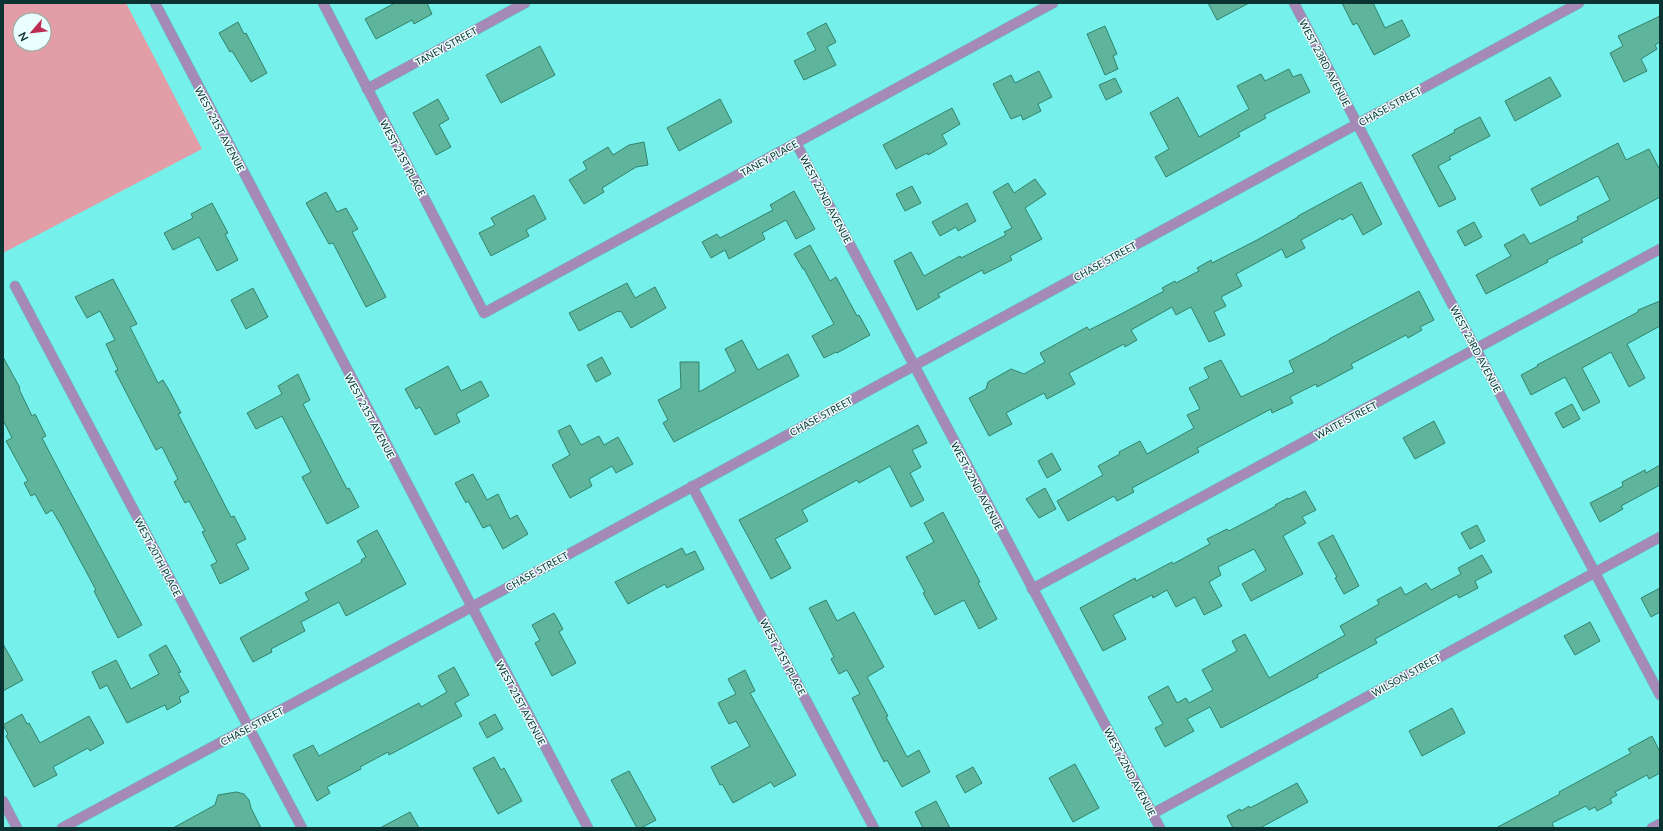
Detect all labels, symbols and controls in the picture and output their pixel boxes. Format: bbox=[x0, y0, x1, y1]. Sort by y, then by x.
north arrow bbox=[12, 12, 52, 52]
street label: WEST 23RD AVENUE bbox=[1297, 17, 1353, 109]
street label: TANEY STREET bbox=[413, 24, 479, 68]
text: N bbox=[15, 30, 30, 44]
street label: CHASE STREET bbox=[1357, 84, 1424, 128]
street label: WEST 21ST AVENUE bbox=[193, 85, 247, 174]
street label: WEST 21ST PLACE bbox=[378, 118, 428, 199]
street label: TANEY PLACE bbox=[738, 137, 800, 179]
street label: WEST 22ND AVENUE bbox=[798, 153, 854, 245]
street label: CHASE STREET bbox=[1072, 239, 1139, 283]
street label: WEST 23RD AVENUE bbox=[1448, 303, 1504, 395]
street label: WEST 21ST AVENUE bbox=[343, 372, 397, 461]
street label: CHASE STREET bbox=[788, 394, 855, 438]
street label: WAITE STREET bbox=[1313, 399, 1379, 441]
street label: WEST 22ND AVENUE bbox=[949, 440, 1005, 532]
street label: WEST 20TH PLACE bbox=[132, 516, 184, 599]
street label: CHASE STREET bbox=[504, 549, 571, 593]
street label: WEST 21ST PLACE bbox=[758, 617, 808, 698]
street label: WILSON STREET bbox=[1369, 651, 1443, 699]
street label: WEST 21ST AVENUE bbox=[494, 659, 548, 748]
street label: CHASE STREET bbox=[218, 704, 286, 748]
street label: WEST 22ND AVENUE bbox=[1102, 726, 1158, 818]

